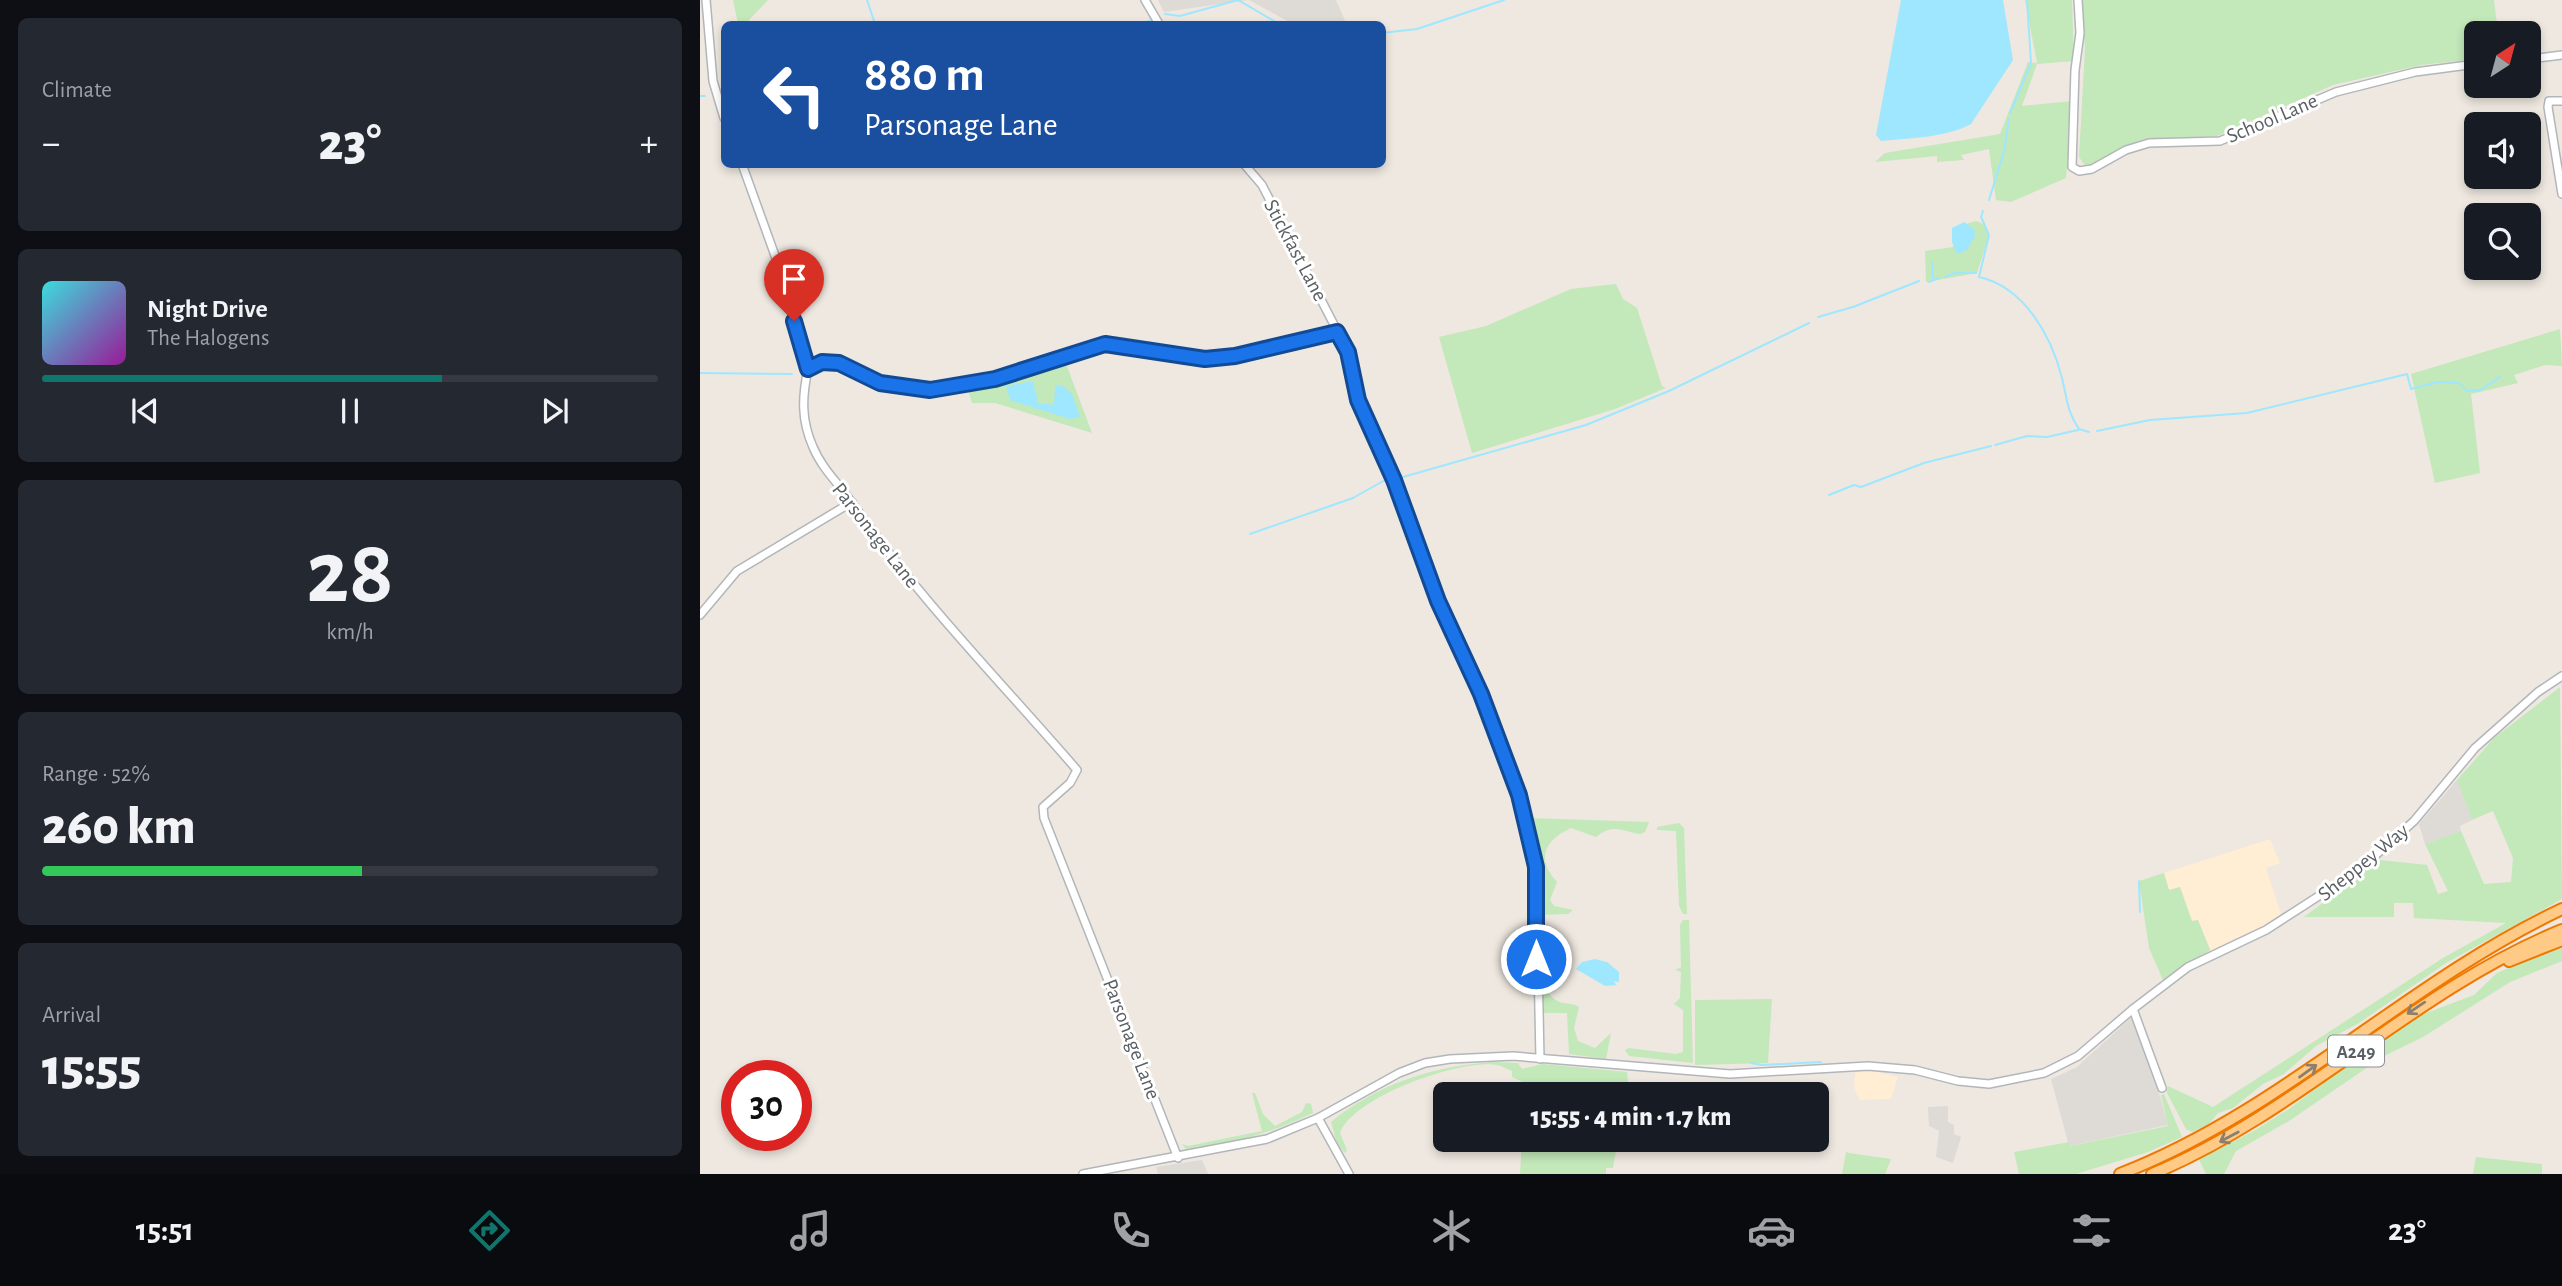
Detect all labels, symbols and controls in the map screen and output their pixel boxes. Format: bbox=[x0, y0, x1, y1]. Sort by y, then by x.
north arrow bbox=[2464, 21, 2541, 98]
map controls bbox=[2464, 21, 2541, 280]
icon: left bbox=[749, 49, 840, 140]
text: 880 m bbox=[864, 51, 985, 100]
text: Climate bbox=[42, 79, 112, 102]
street label: School Lane bbox=[2224, 90, 2321, 147]
text: Parsonage Lane bbox=[864, 109, 1058, 141]
button: sound bbox=[2464, 112, 2541, 189]
text: 23° bbox=[319, 117, 381, 169]
text: − bbox=[42, 125, 60, 163]
text: + bbox=[640, 125, 658, 163]
street label: Stickfast Lane bbox=[1260, 196, 1331, 305]
button: search bbox=[2464, 203, 2541, 280]
pin bbox=[764, 249, 824, 321]
icon: arrive bbox=[775, 260, 813, 298]
text: Night Drive bbox=[147, 296, 268, 322]
text: The Halogens bbox=[147, 327, 269, 350]
icon: previous bbox=[126, 392, 164, 430]
icon: pause bbox=[331, 392, 369, 430]
icon: next bbox=[536, 392, 574, 430]
street label: Parsonage Lane bbox=[828, 479, 923, 592]
text: 28 bbox=[306, 528, 394, 619]
text: km/h bbox=[326, 621, 374, 644]
text: Range · 52% bbox=[42, 763, 150, 786]
text: 260 km bbox=[42, 801, 196, 853]
street label: Sheppey Way bbox=[2314, 820, 2413, 905]
position arrow bbox=[1499, 922, 1573, 996]
street label: Parsonage Lane bbox=[1099, 976, 1164, 1102]
one-way arrow bbox=[2407, 1001, 2426, 1015]
text: Arrival bbox=[42, 1004, 101, 1027]
road number: A249 bbox=[2328, 1036, 2384, 1066]
text: 15:55 bbox=[42, 1042, 141, 1094]
speed limit sign: 30 bbox=[721, 1060, 812, 1151]
one-way arrow bbox=[2298, 1064, 2317, 1078]
text: 15:55 · 4 min · 1.7 km bbox=[1531, 1104, 1731, 1130]
one-way arrow bbox=[2219, 1130, 2239, 1144]
icon: directions bbox=[465, 1206, 514, 1255]
icon: music bbox=[786, 1206, 835, 1255]
icon: phone bbox=[1106, 1206, 1155, 1255]
icon: climate bbox=[1427, 1206, 1476, 1255]
icon: car bbox=[1747, 1206, 1796, 1255]
icon: filters bbox=[2067, 1206, 2116, 1255]
text: 15:51 bbox=[136, 1214, 194, 1246]
text: 23° bbox=[2388, 1214, 2426, 1246]

